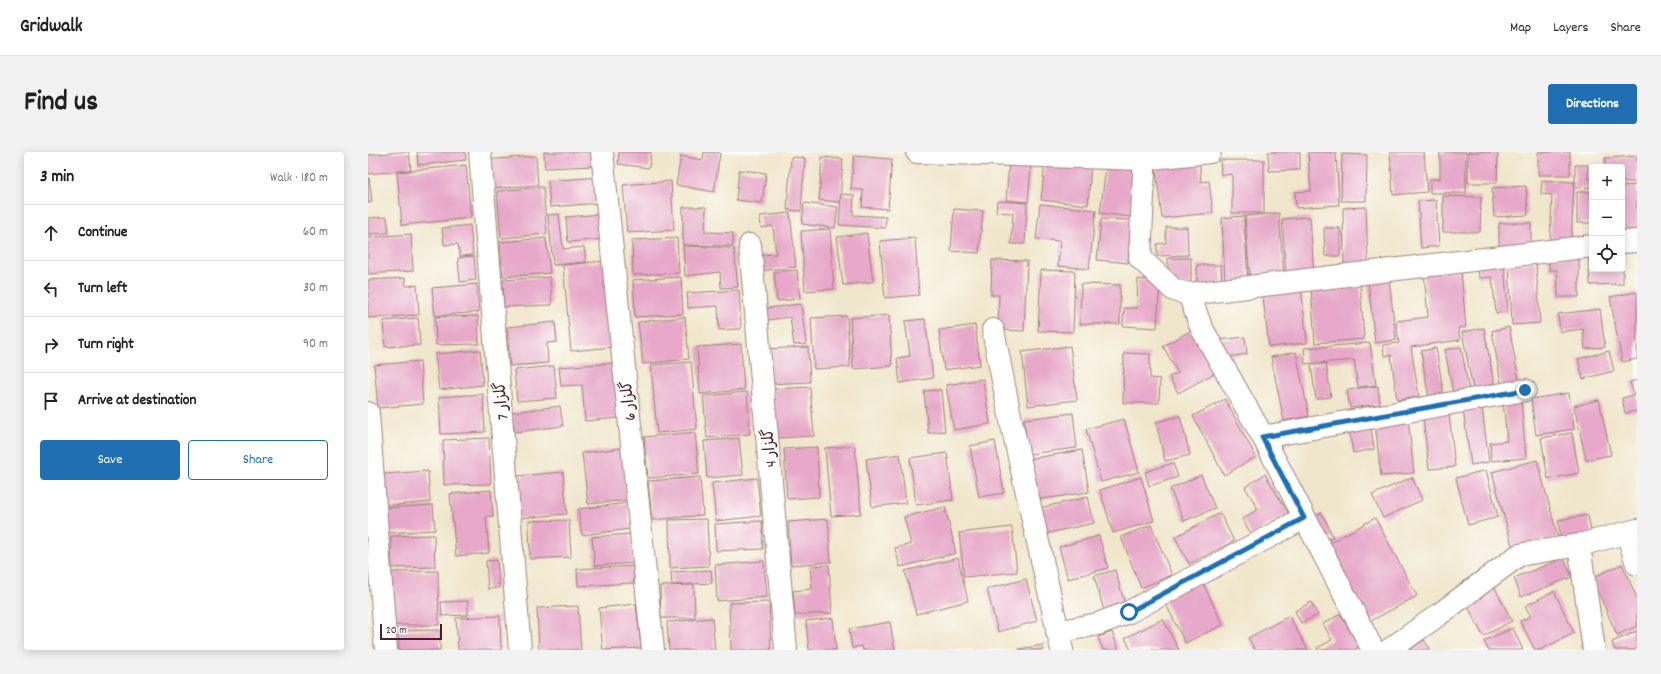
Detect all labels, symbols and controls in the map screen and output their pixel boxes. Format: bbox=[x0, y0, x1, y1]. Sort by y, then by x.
text: Gridwalk bbox=[20, 14, 83, 41]
text: Map bbox=[1510, 18, 1531, 38]
text: Layers bbox=[1553, 18, 1588, 38]
text: Share bbox=[1610, 18, 1641, 38]
text: Find us bbox=[24, 84, 98, 124]
button: Directions bbox=[1548, 84, 1637, 124]
map controls bbox=[1589, 164, 1625, 272]
button: + bbox=[1589, 164, 1625, 200]
text: 3 min bbox=[40, 166, 74, 190]
text: Walk · 180 m bbox=[270, 169, 328, 188]
button: − bbox=[1589, 200, 1625, 236]
icon: ahead bbox=[40, 222, 62, 244]
text: Continue bbox=[78, 222, 127, 244]
text: 60 m bbox=[303, 223, 328, 242]
button: locate bbox=[1589, 236, 1625, 272]
icon: left bbox=[40, 278, 62, 300]
text: Turn left bbox=[78, 278, 127, 300]
text: 30 m bbox=[303, 279, 328, 298]
icon: right bbox=[40, 334, 62, 356]
text: Turn right bbox=[78, 334, 134, 356]
text: 90 m bbox=[303, 335, 328, 354]
street label: گلزار 6 bbox=[616, 379, 643, 422]
street label: گلزار 7 bbox=[489, 381, 516, 421]
route end bbox=[1516, 381, 1534, 399]
icon: arrive bbox=[40, 390, 62, 412]
text: Arrive at destination bbox=[78, 390, 196, 412]
street label: گلزار 4 bbox=[757, 427, 784, 468]
button: Save bbox=[40, 440, 180, 480]
button: Share bbox=[188, 440, 328, 480]
route start bbox=[1120, 603, 1138, 621]
scale bar bbox=[380, 622, 442, 641]
text: 20 m bbox=[386, 623, 407, 639]

